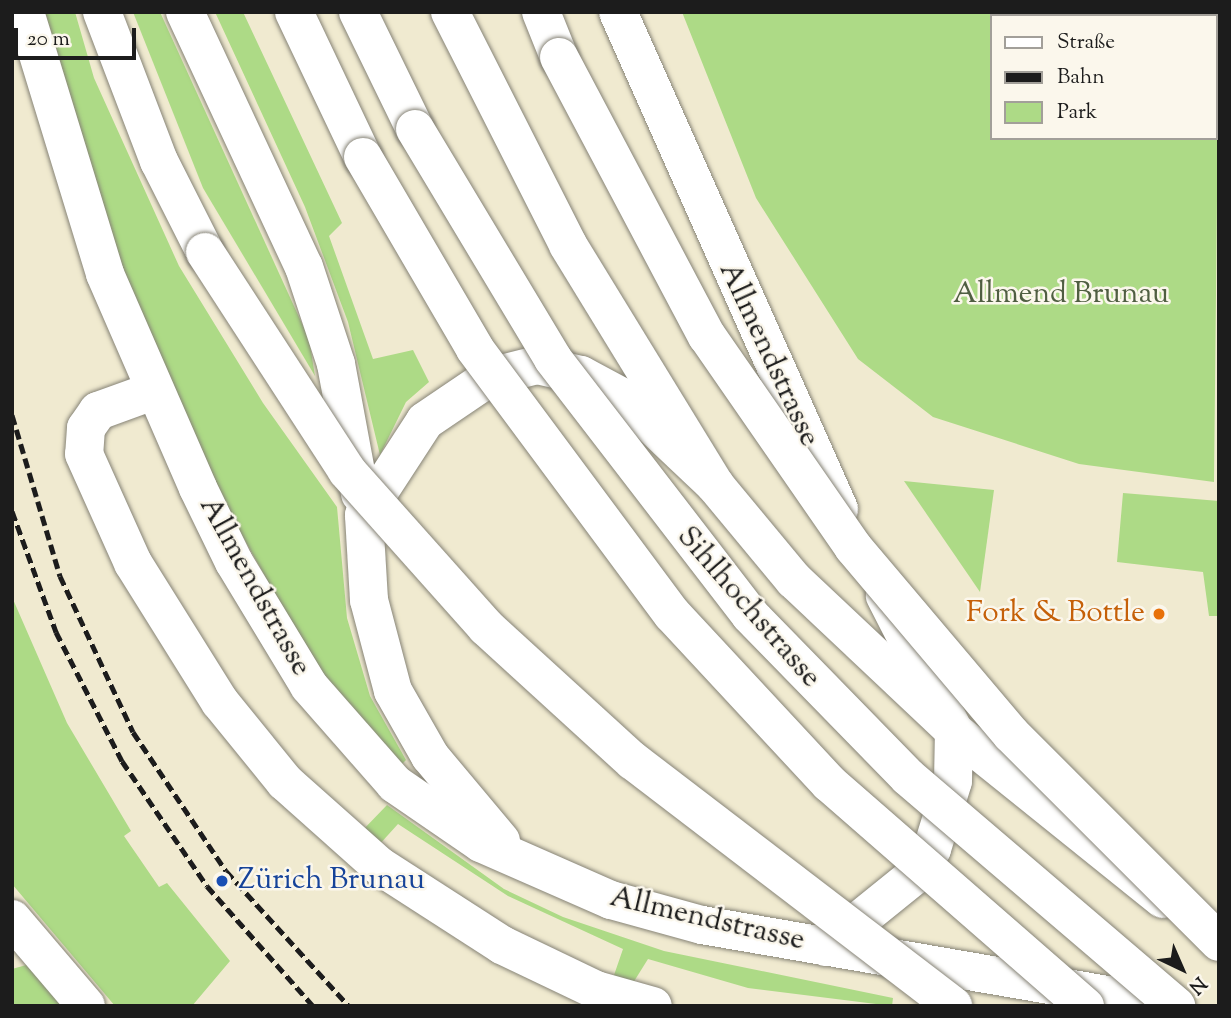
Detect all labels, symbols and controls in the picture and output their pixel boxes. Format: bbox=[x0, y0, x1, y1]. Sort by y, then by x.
scale bar bbox=[18, 14, 140, 58]
legend bbox=[990, 14, 1217, 140]
text: 20 m bbox=[27, 25, 70, 55]
text: Straße bbox=[1057, 28, 1115, 58]
text: Bahn bbox=[1057, 63, 1105, 93]
text: Park bbox=[1057, 98, 1097, 128]
street label: Allmendstrasse bbox=[710, 257, 826, 453]
park label: Allmend Brunau bbox=[953, 277, 1169, 313]
street label: Allmendstrasse bbox=[190, 491, 318, 683]
street label: Sihlhochstrasse bbox=[668, 520, 828, 696]
place label: Fork & Bottle bbox=[966, 596, 1145, 632]
marker: Fork & Bottle bbox=[1151, 606, 1167, 622]
place label: Zürich Brunau bbox=[238, 863, 425, 899]
marker: Zürich Brunau bbox=[212, 871, 232, 891]
street label: Allmendstrasse bbox=[606, 880, 808, 960]
north arrow bbox=[1147, 934, 1217, 1004]
text: N bbox=[1182, 969, 1212, 999]

